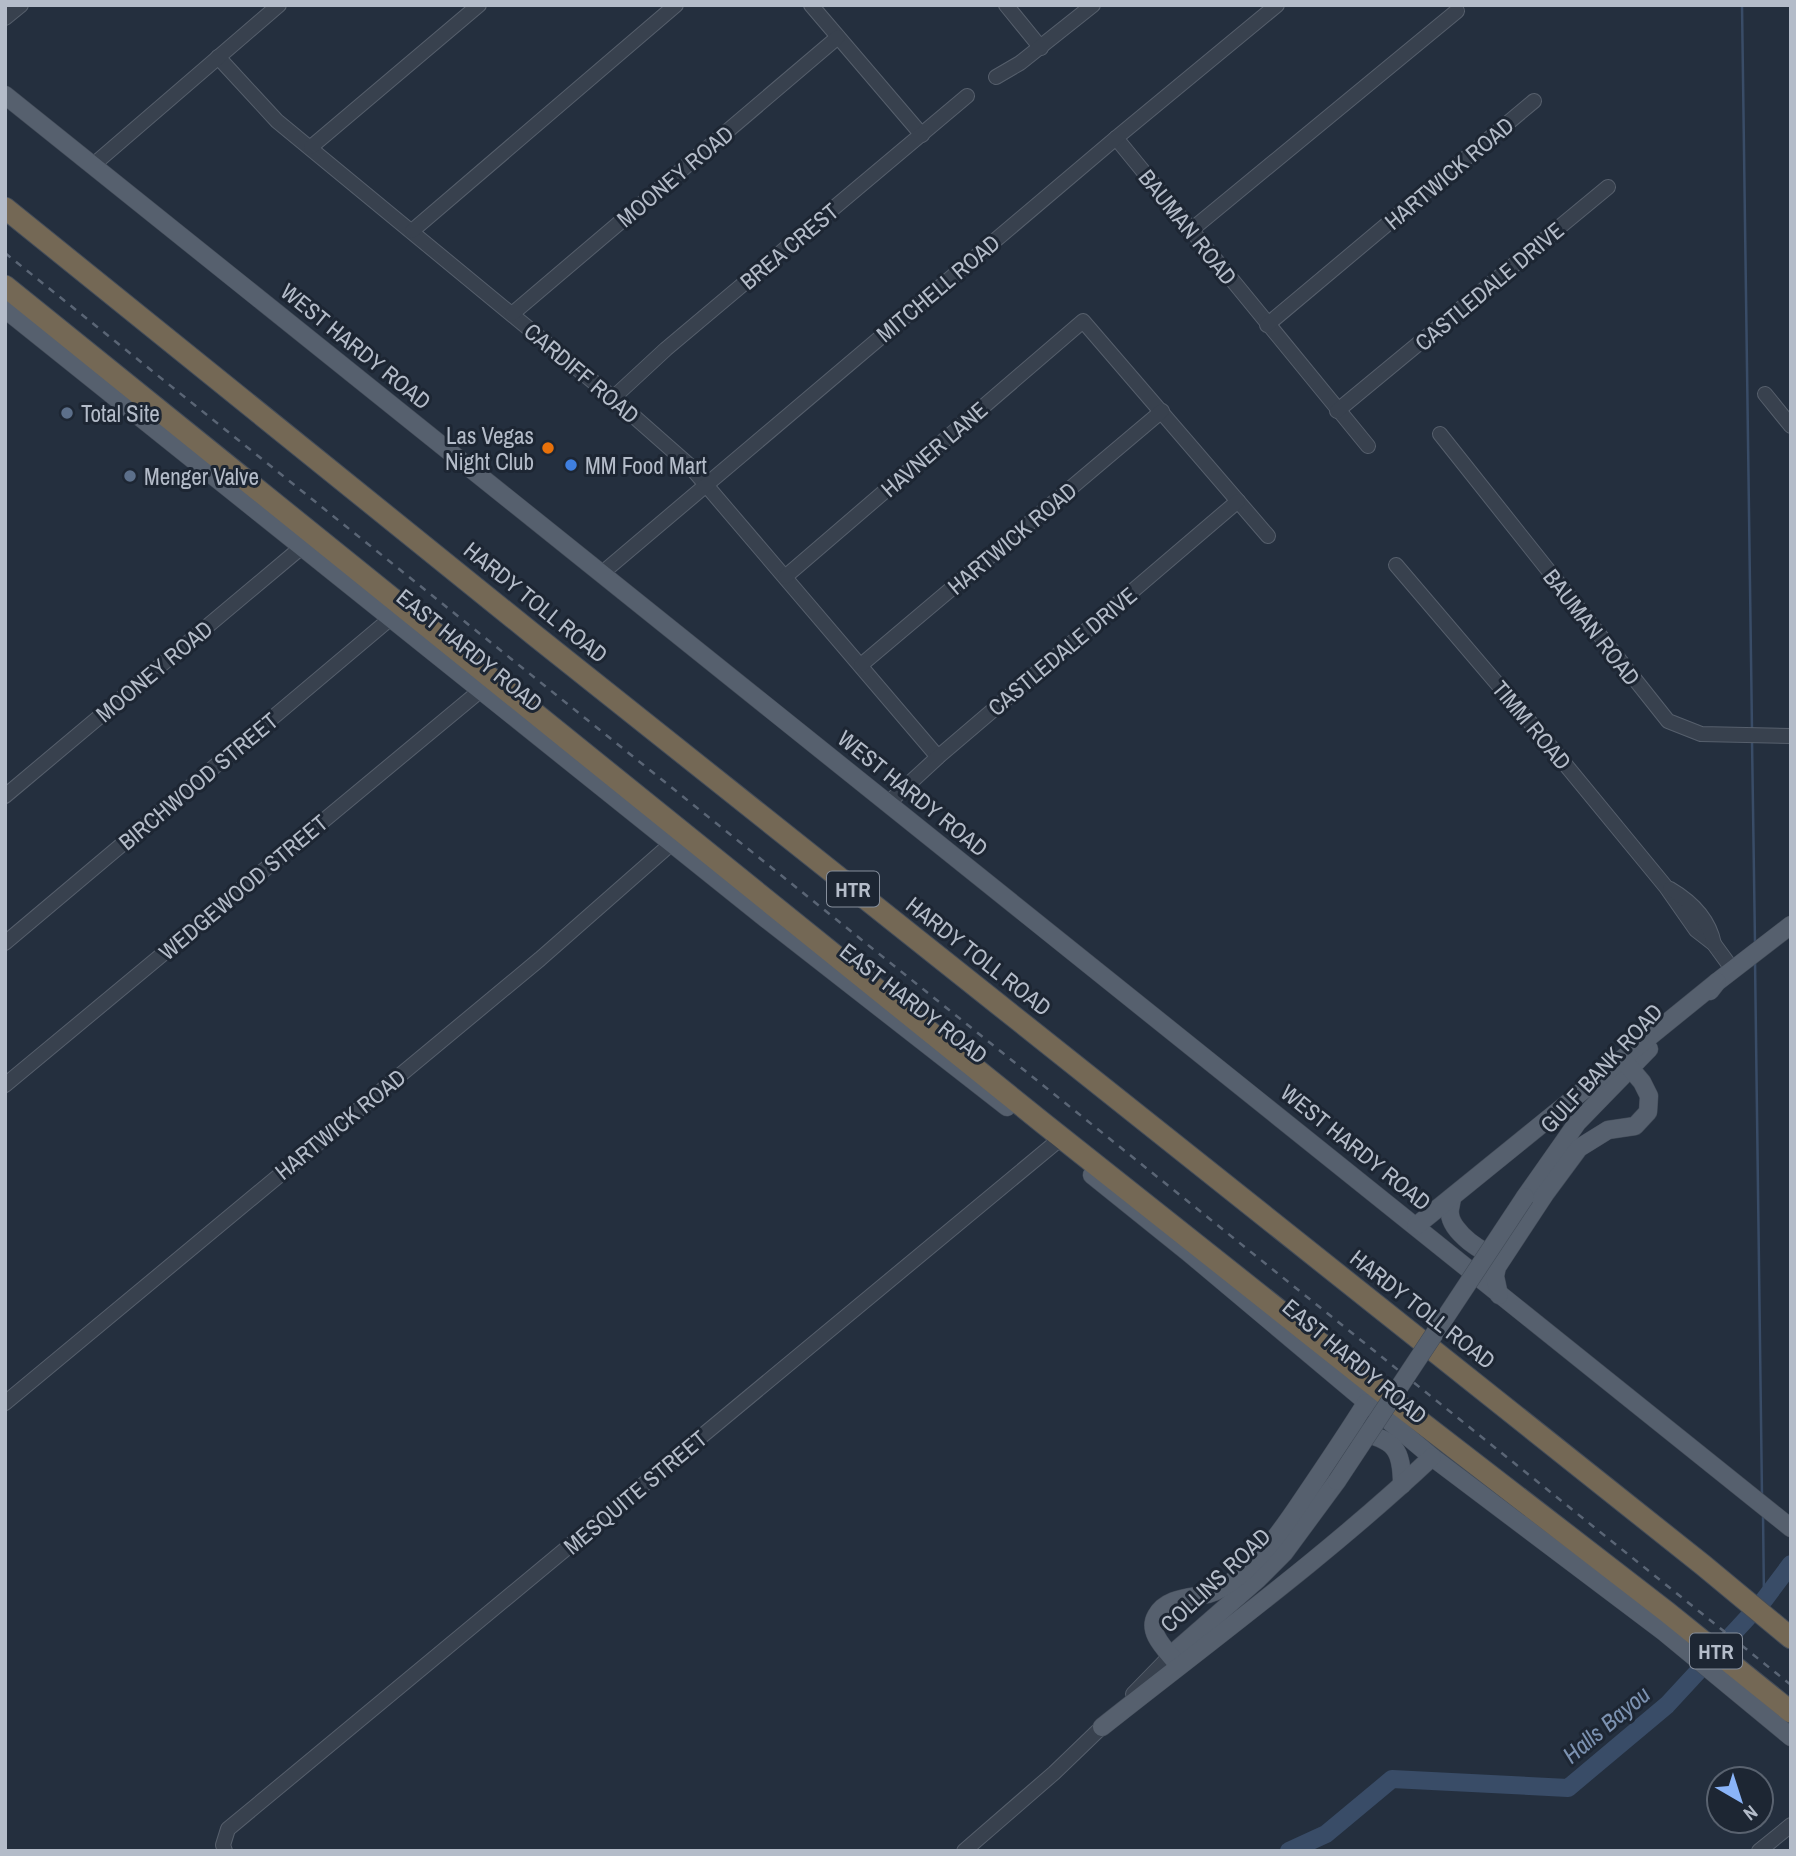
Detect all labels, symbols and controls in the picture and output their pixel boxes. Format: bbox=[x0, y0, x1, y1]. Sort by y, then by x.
street label: HARTWICK ROAD bbox=[1378, 110, 1520, 236]
street label: MOONEY ROAD bbox=[610, 118, 740, 234]
street label: BAUMAN ROAD bbox=[1132, 163, 1244, 291]
street label: BREA CREST bbox=[733, 195, 845, 296]
street label: CASTLEDALE DRIVE bbox=[1408, 214, 1570, 358]
street label: MITCHELL ROAD bbox=[870, 227, 1006, 349]
street label: WEST HARDY ROAD bbox=[274, 276, 438, 416]
street label: CARDIFF ROAD bbox=[518, 316, 646, 430]
street label: HAVNER LANE bbox=[874, 394, 994, 504]
place label: Total Site bbox=[81, 398, 160, 429]
marker: Total Site bbox=[59, 405, 75, 421]
place label: Las Vegas Night Club bbox=[445, 420, 534, 477]
marker: Las Vegas Night Club bbox=[540, 440, 556, 456]
place label: MM Food Mart bbox=[585, 450, 707, 481]
marker: MM Food Mart bbox=[563, 457, 579, 473]
place label: Menger Valve bbox=[144, 461, 259, 492]
marker: Menger Valve bbox=[122, 468, 138, 484]
street label: HARTWICK ROAD bbox=[941, 475, 1083, 601]
street label: HARDY TOLL ROAD bbox=[458, 534, 614, 670]
street label: BAUMAN ROAD bbox=[1537, 562, 1647, 692]
street label: CASTLEDALE DRIVE bbox=[981, 579, 1143, 723]
street label: EAST HARDY ROAD bbox=[390, 581, 550, 719]
street label: MOONEY ROAD bbox=[89, 613, 219, 729]
street label: TIMM ROAD bbox=[1485, 674, 1579, 776]
street label: BIRCHWOOD STREET bbox=[112, 705, 285, 857]
street label: WEST HARDY ROAD bbox=[831, 723, 995, 863]
street label: WEDGEWOOD STREET bbox=[152, 807, 334, 967]
road number: HTR bbox=[827, 872, 879, 906]
street label: HARDY TOLL ROAD bbox=[900, 889, 1058, 1023]
street label: EAST HARDY ROAD bbox=[834, 935, 994, 1071]
street label: GULF BANK ROAD bbox=[1533, 996, 1669, 1140]
street label: HARTWICK ROAD bbox=[268, 1062, 412, 1186]
street label: WEST HARDY ROAD bbox=[1274, 1077, 1438, 1217]
street label: HARDY TOLL ROAD bbox=[1344, 1242, 1502, 1376]
street label: EAST HARDY ROAD bbox=[1276, 1291, 1434, 1431]
street label: MESQUITE STREET bbox=[557, 1423, 714, 1561]
street label: COLLINS ROAD bbox=[1153, 1521, 1277, 1639]
road number: HTR bbox=[1690, 1634, 1742, 1668]
water label: Halls Bayou bbox=[1555, 1678, 1657, 1770]
north arrow bbox=[1705, 1765, 1775, 1835]
text: N bbox=[1738, 1800, 1763, 1827]

